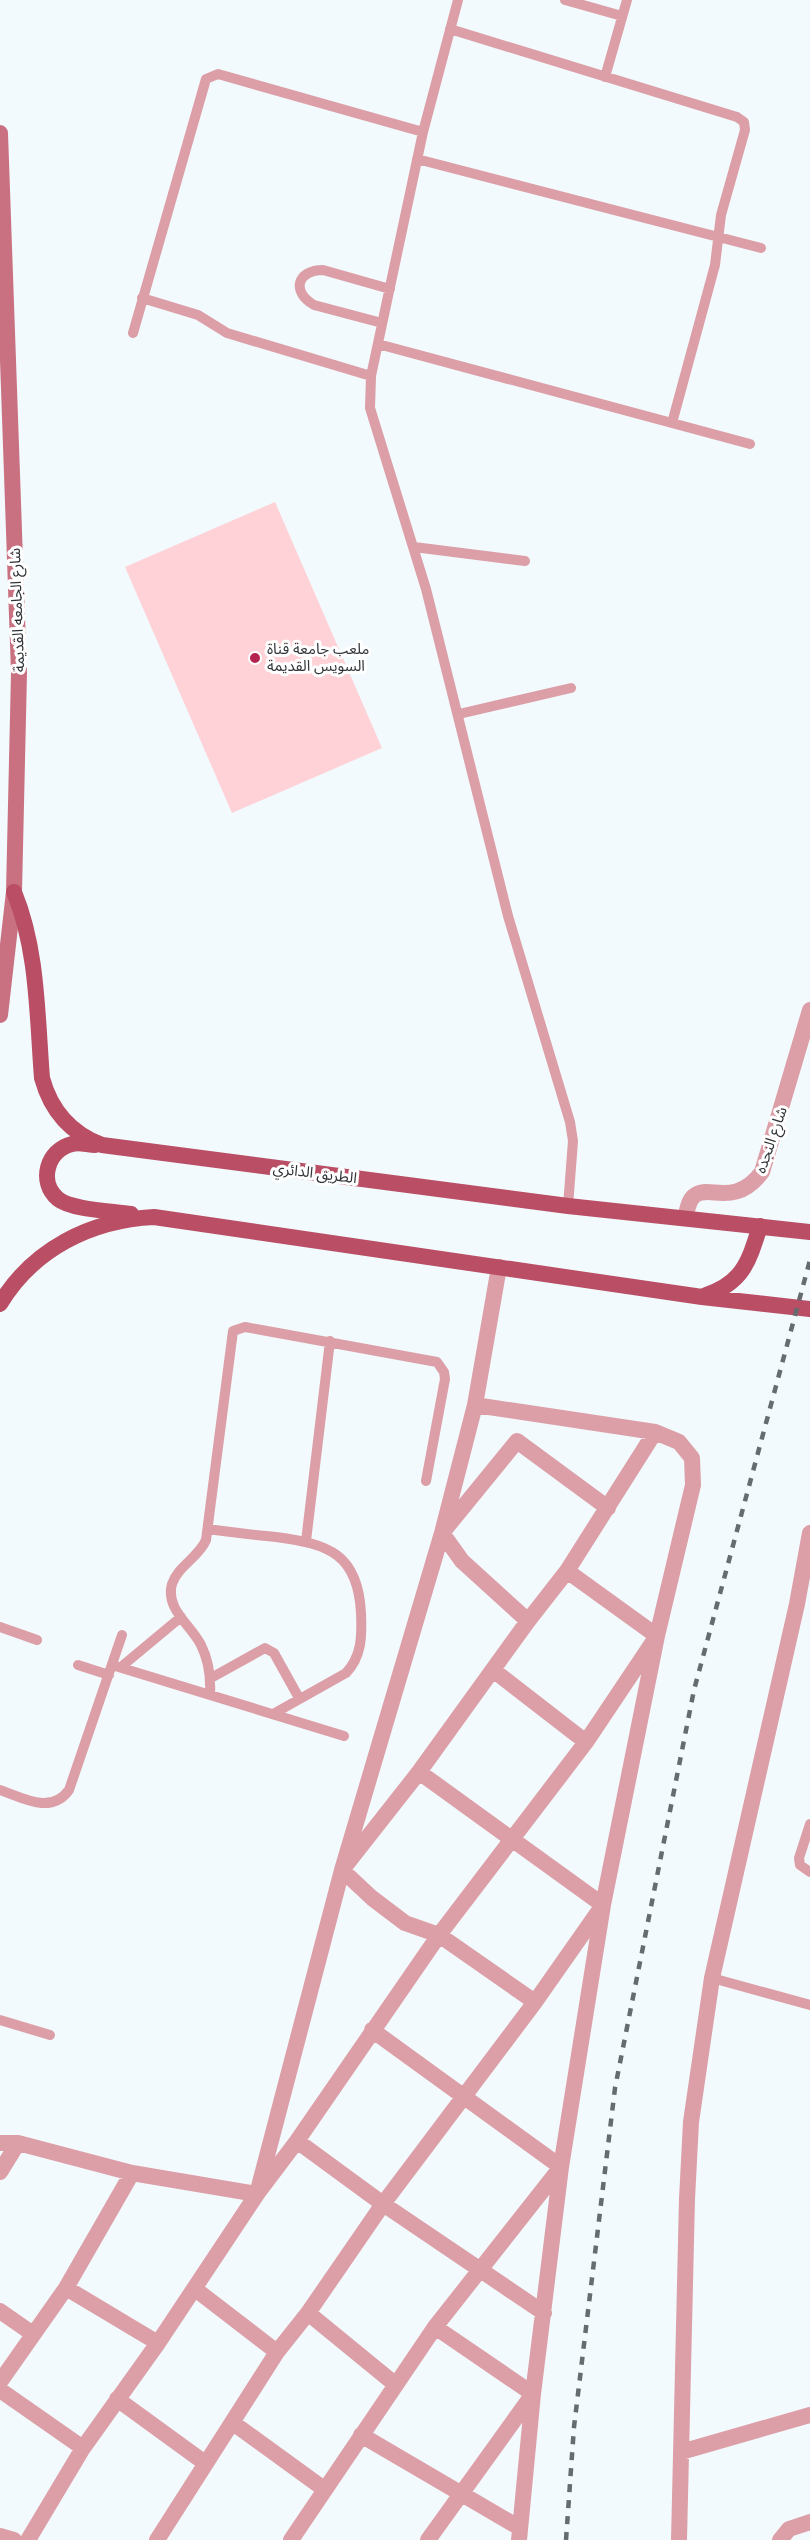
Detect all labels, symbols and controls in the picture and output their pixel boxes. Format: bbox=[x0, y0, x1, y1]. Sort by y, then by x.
street label: شارع الجامعه القديمة bbox=[6, 547, 31, 672]
place label: ملعب جامعة قناة السويس القديمة bbox=[267, 640, 369, 675]
marker: ملعب جامعة قناة السويس القديمة bbox=[248, 651, 262, 665]
street label: شارع النجده bbox=[751, 1104, 794, 1177]
street label: الطريق الدائري bbox=[272, 1159, 358, 1190]

